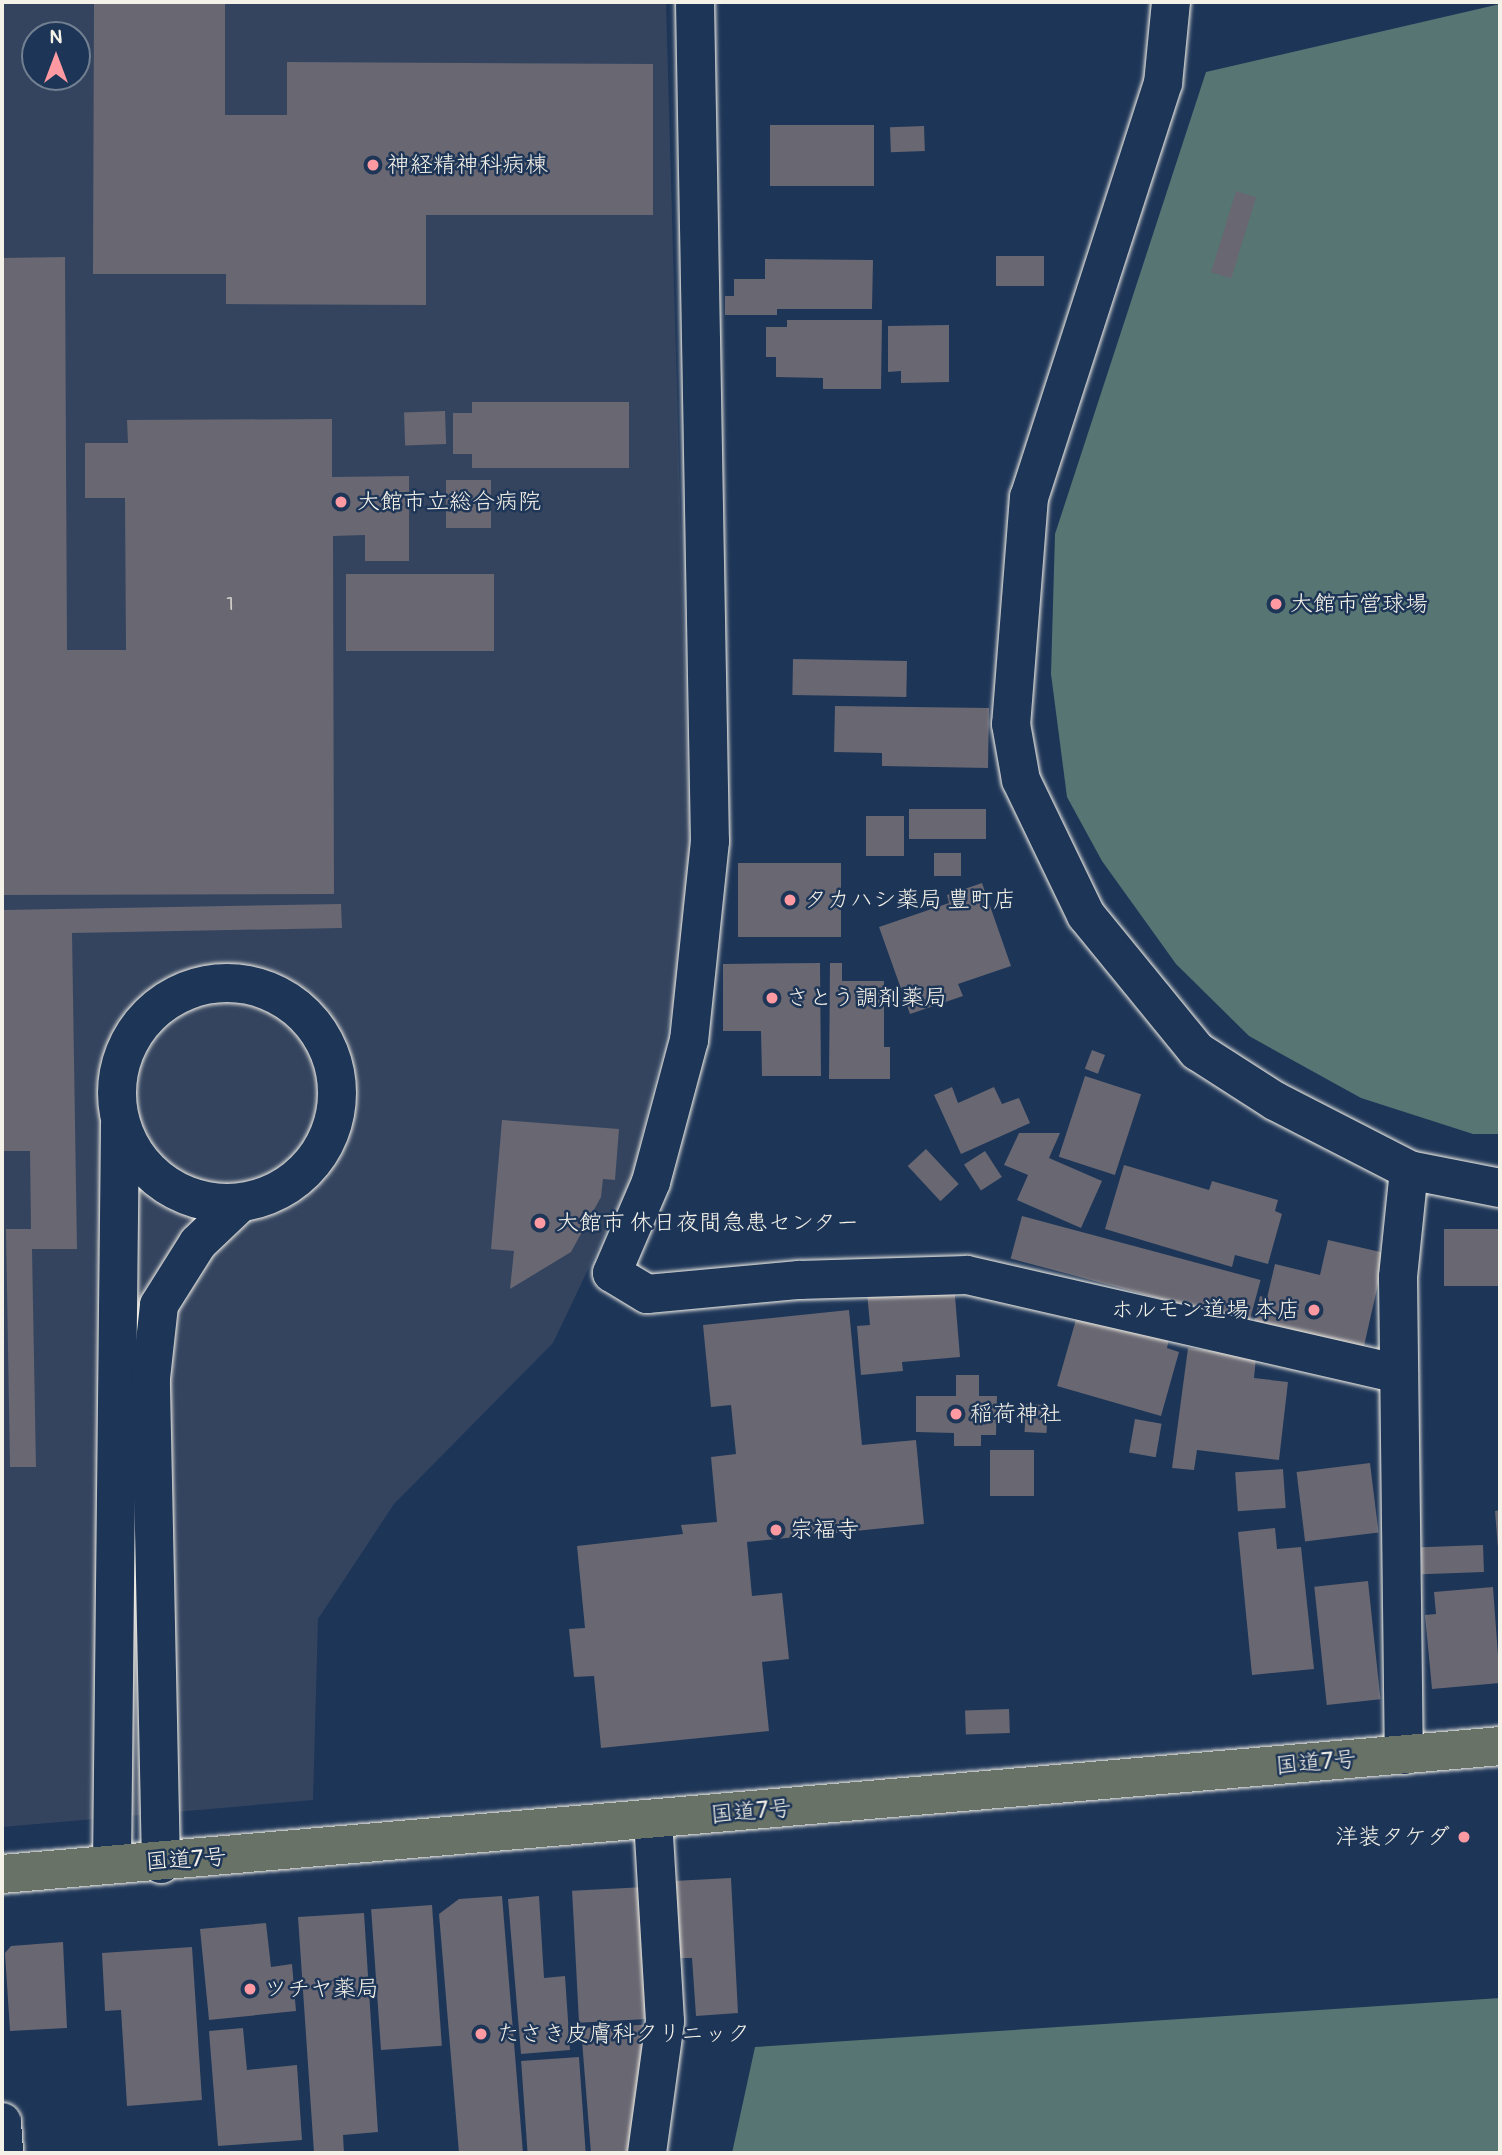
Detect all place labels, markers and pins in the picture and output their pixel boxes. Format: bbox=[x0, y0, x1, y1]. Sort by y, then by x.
place label: 神経精神科病棟 bbox=[387, 151, 548, 179]
marker: 神経精神科病棟 bbox=[365, 157, 381, 173]
place label: 大館市立総合病院 bbox=[357, 488, 541, 516]
marker: 大館市立総合病院 bbox=[331, 492, 351, 512]
place label: 大館市営球場 bbox=[1290, 590, 1428, 618]
marker: 大館市営球場 bbox=[1268, 596, 1284, 612]
place label: タカハシ薬局 豊町店 bbox=[804, 886, 1016, 914]
marker: タカハシ薬局 豊町店 bbox=[782, 892, 798, 908]
place label: さとう調剤薬局 bbox=[786, 984, 947, 1012]
marker: さとう調剤薬局 bbox=[764, 990, 780, 1006]
place label: 大館市 休日夜間急患センター bbox=[556, 1209, 860, 1237]
marker: 大館市 休日夜間急患センター bbox=[530, 1213, 550, 1233]
place label: ホルモン道場 本店 bbox=[1111, 1296, 1300, 1324]
marker: ホルモン道場 本店 bbox=[1306, 1302, 1322, 1318]
place label: 稲荷神社 bbox=[970, 1400, 1062, 1428]
marker: 稲荷神社 bbox=[948, 1406, 964, 1422]
place label: 宗福寺 bbox=[790, 1516, 859, 1544]
marker: 宗福寺 bbox=[768, 1522, 784, 1538]
place label: 洋装タケダ bbox=[1335, 1823, 1450, 1851]
marker: 洋装タケダ bbox=[1456, 1829, 1472, 1845]
place label: ツチヤ薬局 bbox=[264, 1975, 379, 2003]
marker: ツチヤ薬局 bbox=[242, 1981, 258, 1997]
place label: たさき皮膚科クリニック bbox=[497, 2020, 750, 2048]
marker: たさき皮膚科クリニック bbox=[471, 2024, 491, 2044]

